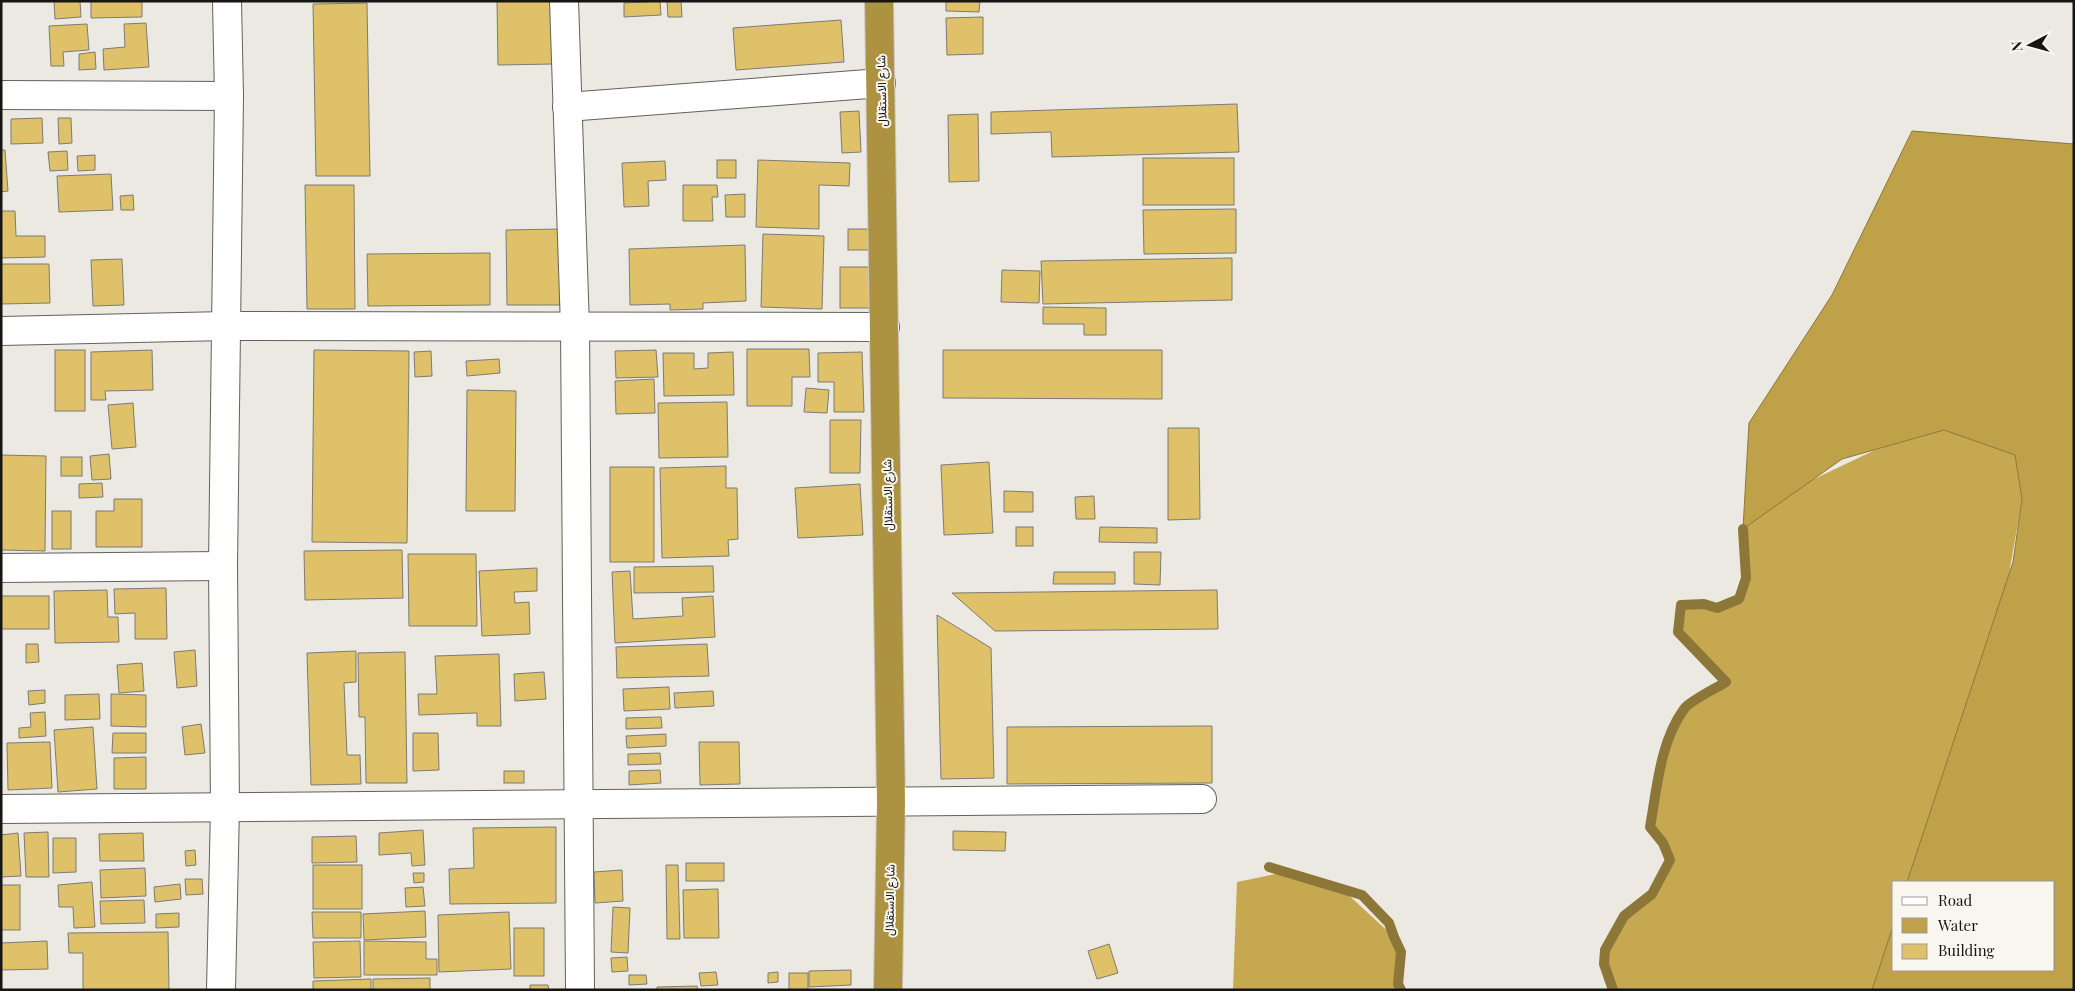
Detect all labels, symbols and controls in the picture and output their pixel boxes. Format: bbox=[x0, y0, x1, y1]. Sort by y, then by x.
north arrow bbox=[2005, 20, 2055, 70]
text: N bbox=[2007, 40, 2027, 52]
street label: شارع الاستقلال bbox=[872, 55, 892, 127]
street label: شارع الاستقلال bbox=[878, 459, 898, 531]
street label: شارع الاستقلال bbox=[880, 864, 900, 936]
legend bbox=[1892, 881, 2055, 971]
text: Road bbox=[1938, 890, 1972, 910]
text: Water bbox=[1937, 915, 1978, 935]
text: Building bbox=[1938, 940, 1995, 960]

